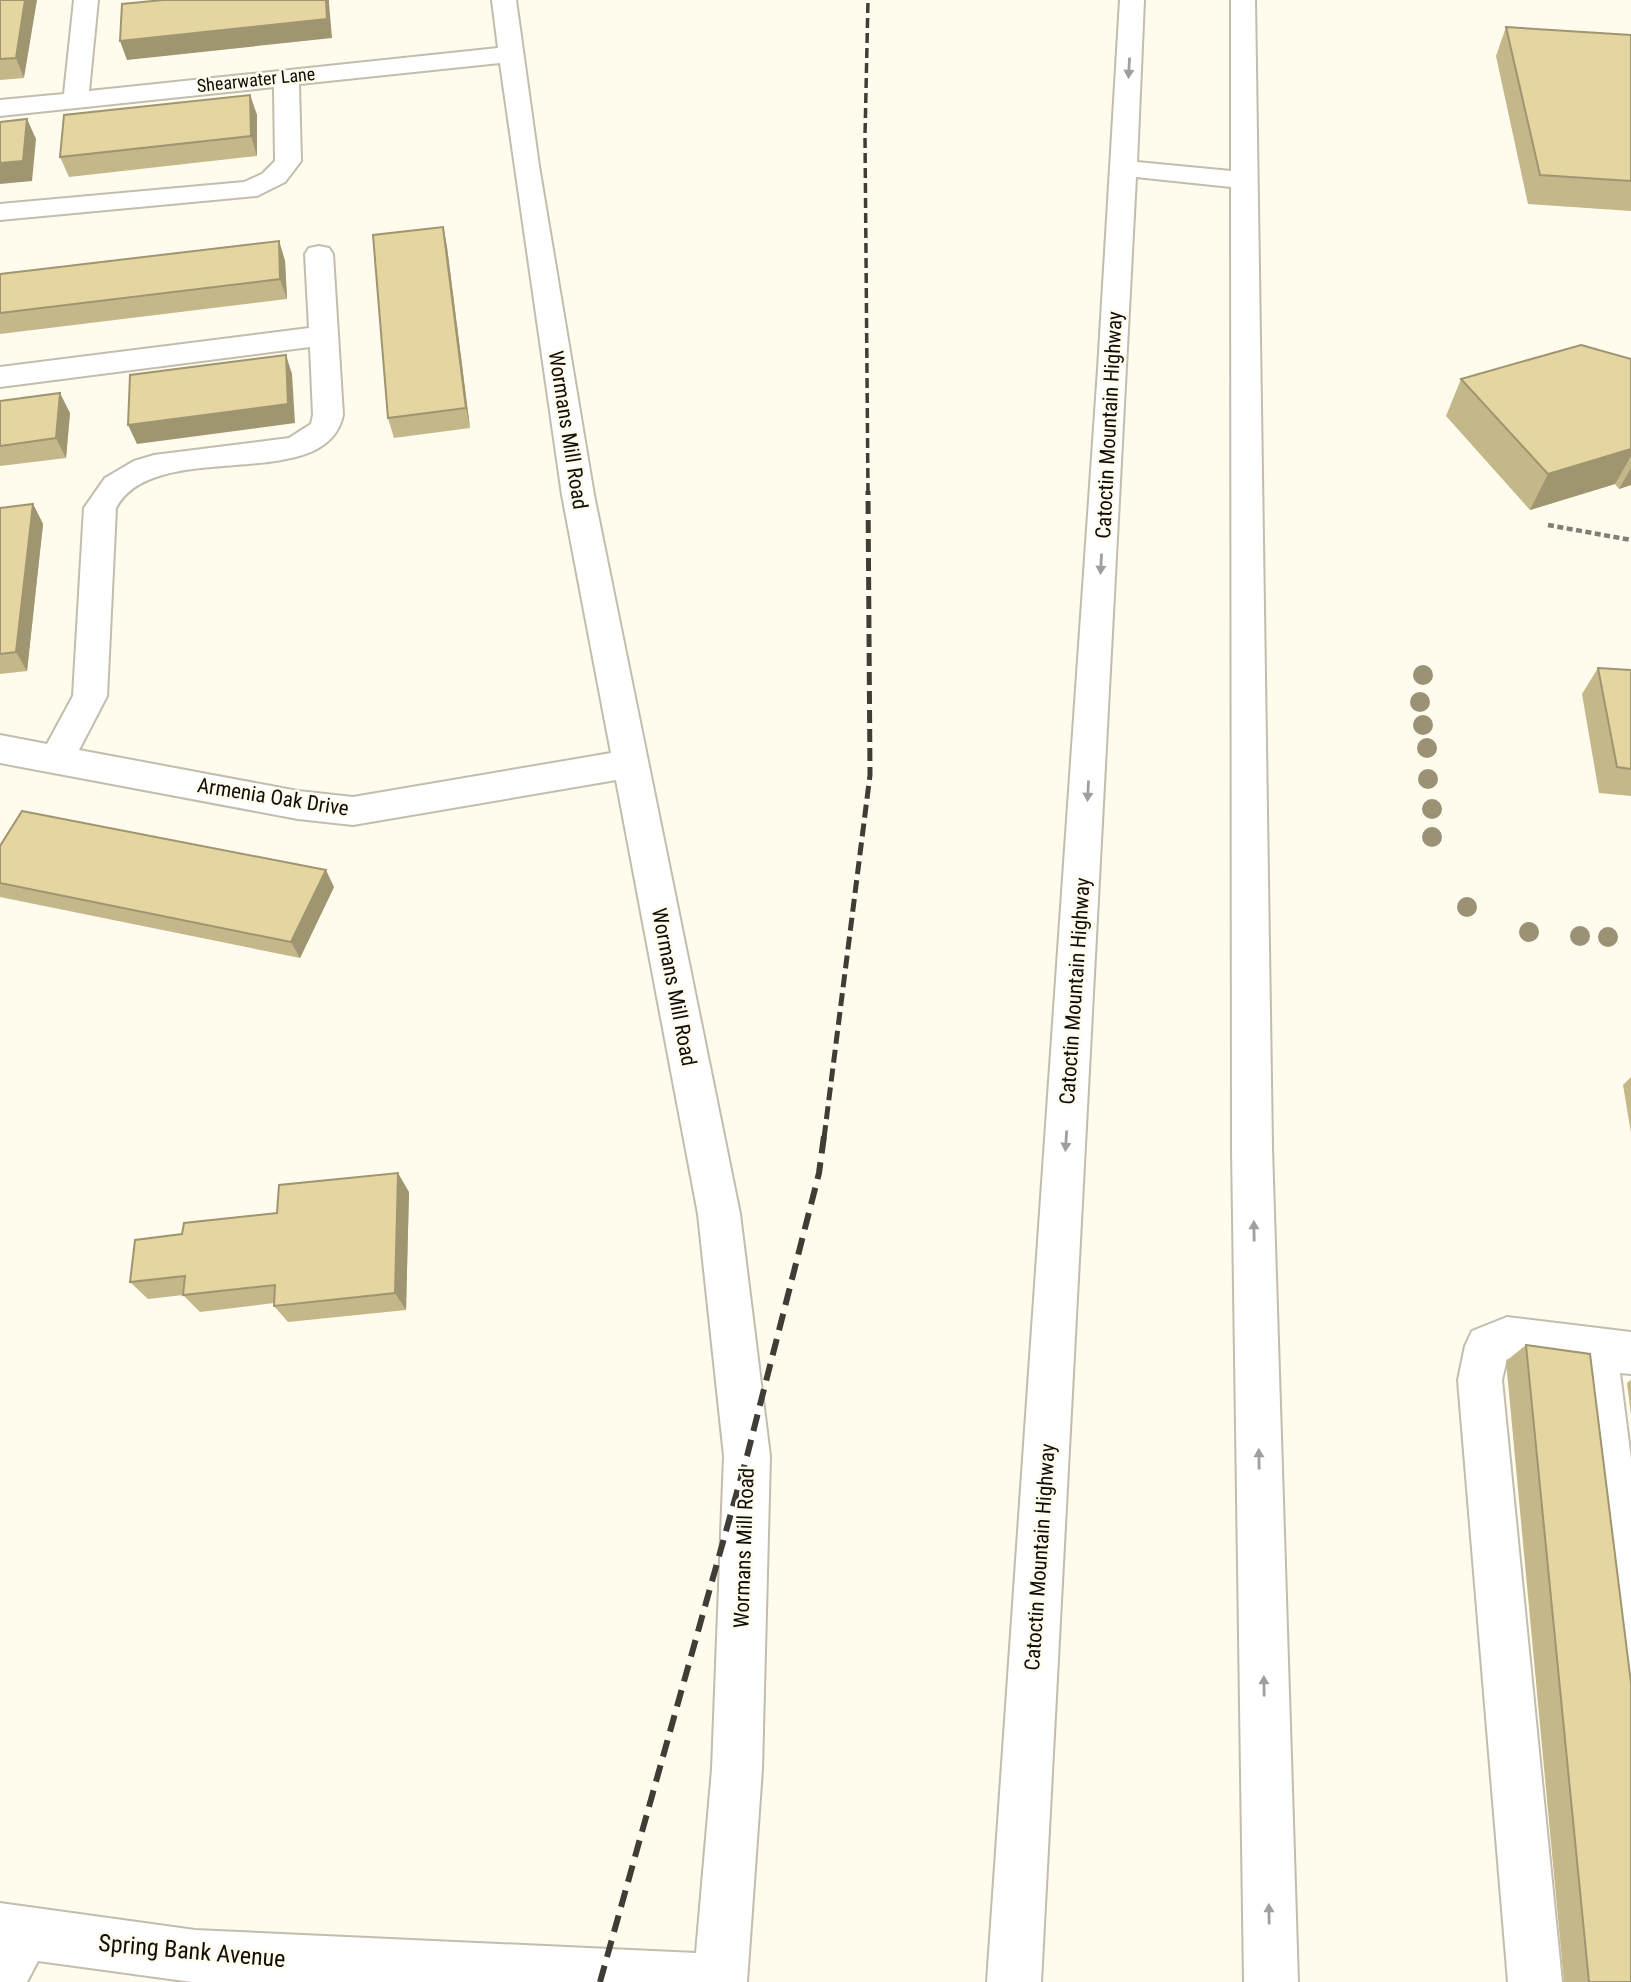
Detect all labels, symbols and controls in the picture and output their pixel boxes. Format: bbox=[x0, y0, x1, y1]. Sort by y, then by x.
one-way arrow bbox=[1123, 57, 1134, 79]
street label: Shearwater Lane bbox=[196, 63, 316, 96]
street label: Catoctin Mountain Highway bbox=[1091, 310, 1127, 539]
street label: Wormans Mill Road bbox=[544, 349, 592, 511]
one-way arrow bbox=[1096, 554, 1107, 576]
street label: Armenia Oak Drive bbox=[196, 773, 351, 821]
one-way arrow bbox=[1082, 781, 1093, 803]
street label: Catoctin Mountain Highway bbox=[1055, 876, 1095, 1105]
street label: Wormans Mill Road bbox=[647, 906, 701, 1068]
one-way arrow bbox=[1060, 1130, 1071, 1152]
one-way arrow bbox=[1248, 1220, 1260, 1242]
street label: Catoctin Mountain Highway bbox=[1020, 1442, 1060, 1671]
one-way arrow bbox=[1253, 1448, 1265, 1470]
street label: Wormans Mill Road bbox=[729, 1467, 759, 1629]
one-way arrow bbox=[1259, 1675, 1270, 1697]
one-way arrow bbox=[1263, 1903, 1275, 1925]
street label: Spring Bank Avenue bbox=[97, 1929, 287, 1973]

